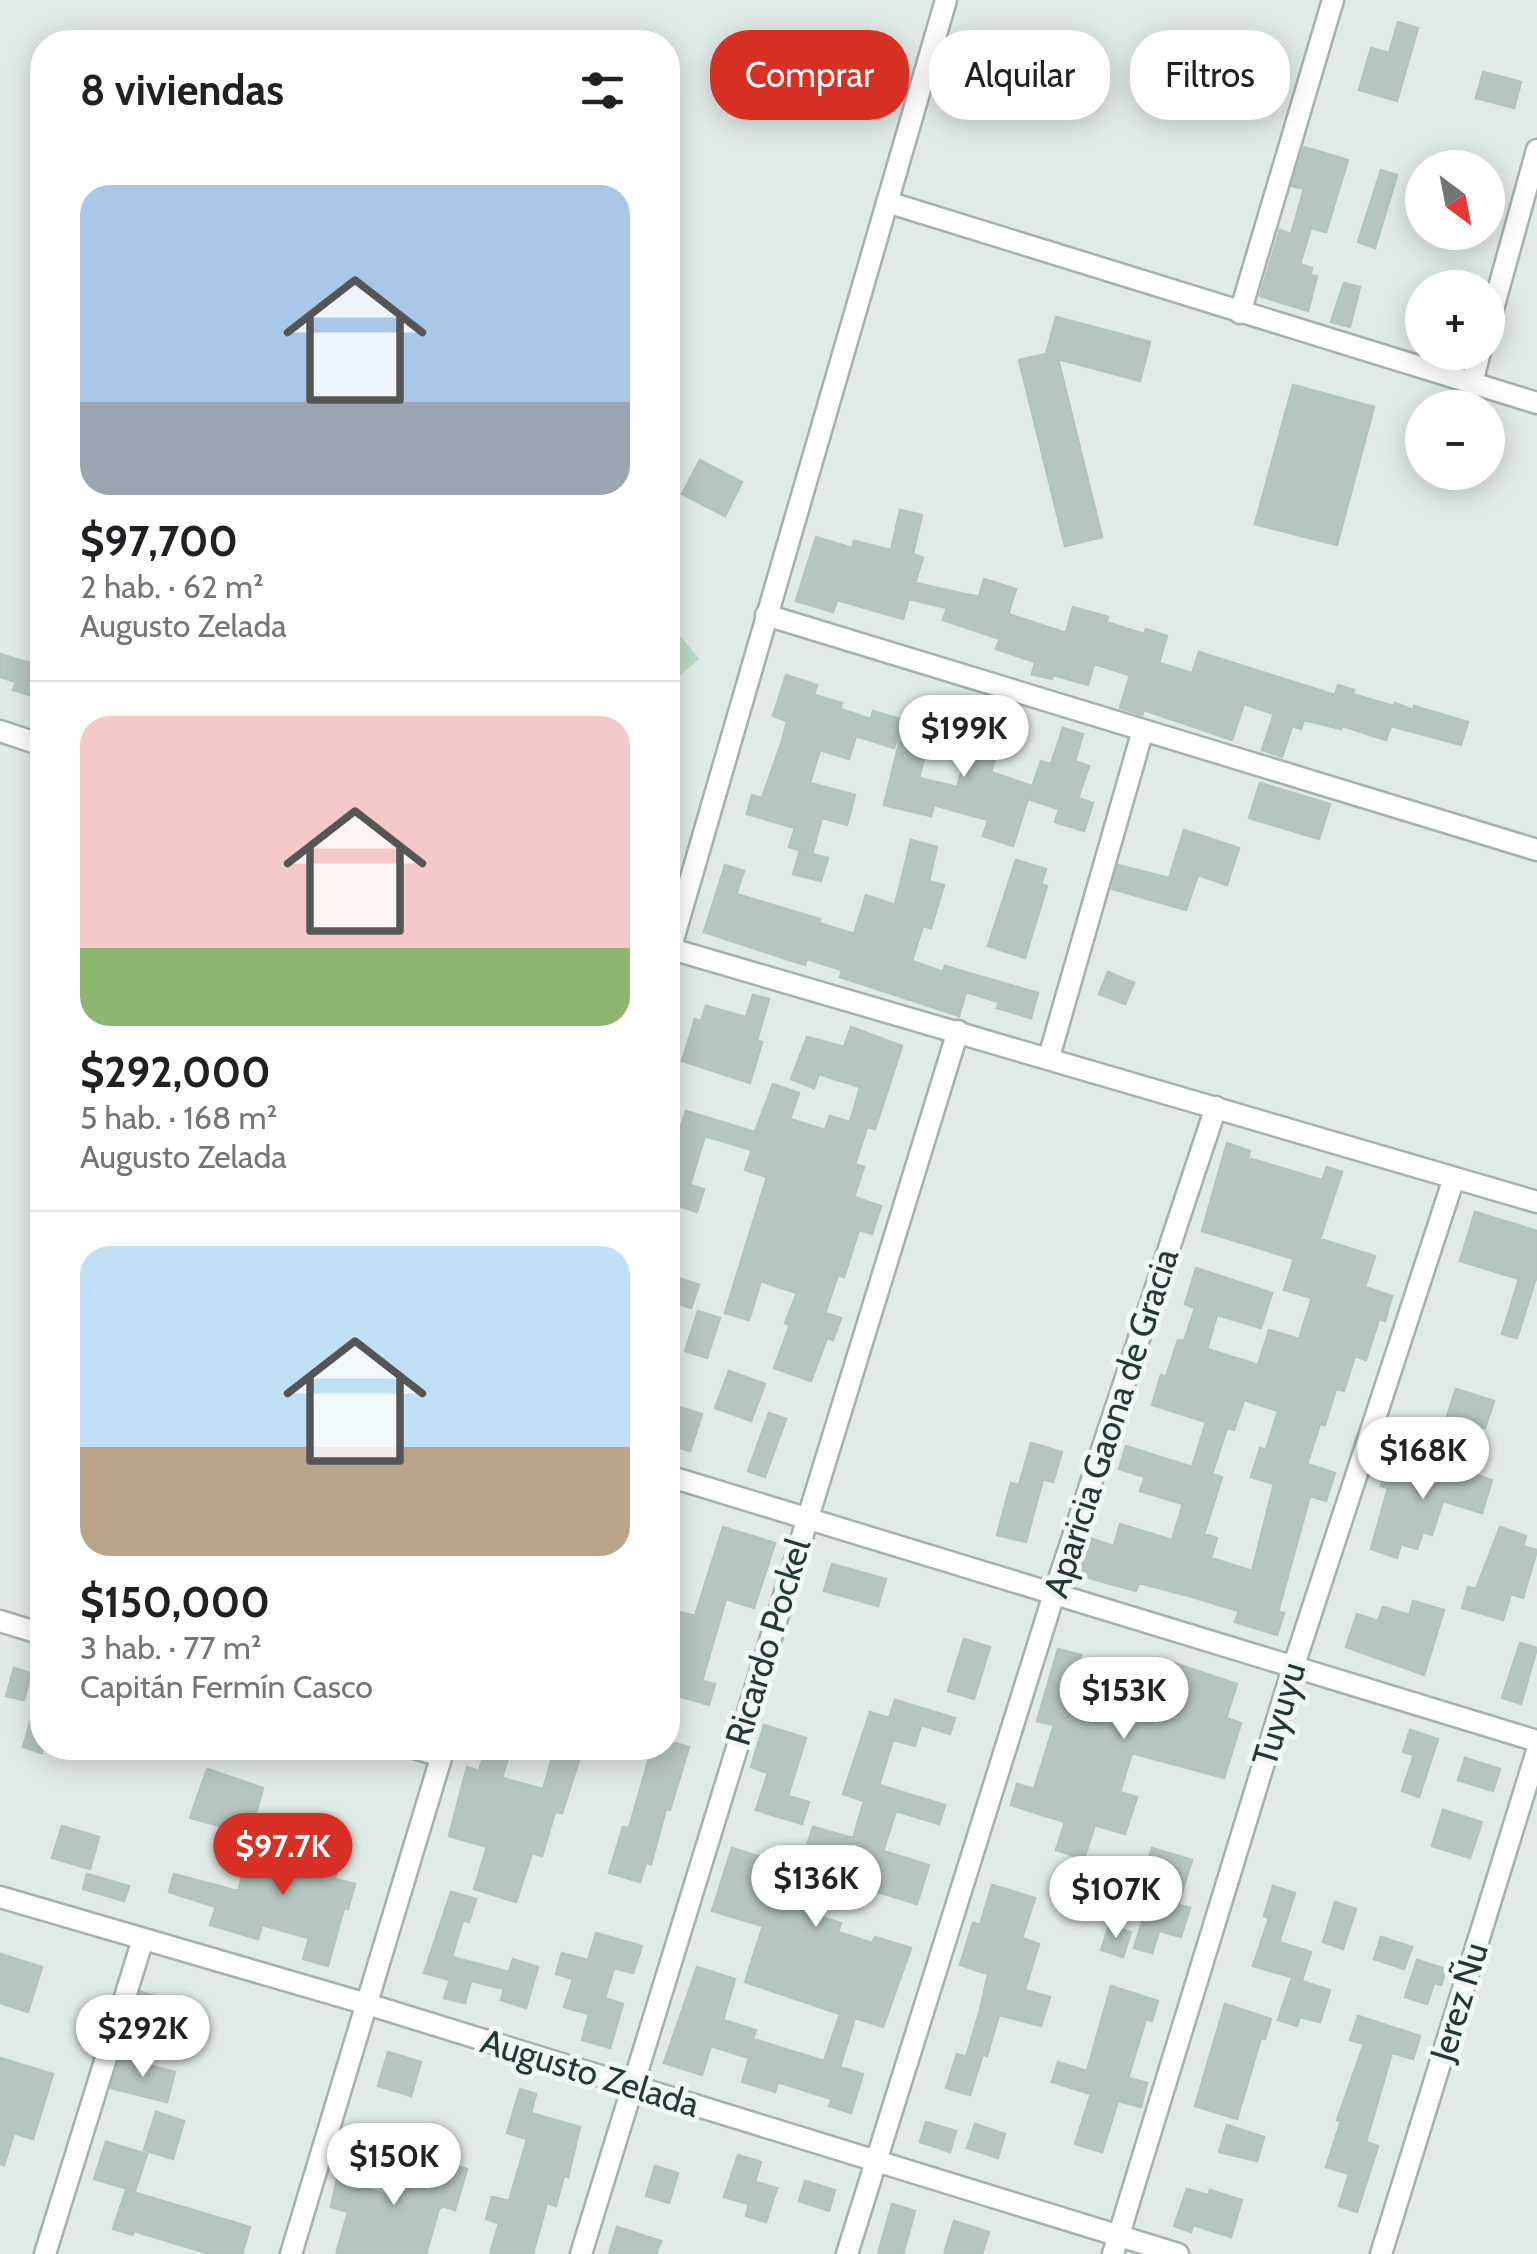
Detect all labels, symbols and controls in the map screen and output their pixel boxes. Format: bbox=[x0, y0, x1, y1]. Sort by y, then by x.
chip: Comprar bbox=[710, 30, 909, 120]
chip: Alquilar bbox=[929, 30, 1110, 120]
chip: Filtros bbox=[1130, 30, 1290, 120]
icon: filters bbox=[575, 63, 630, 118]
text: 8 viviendas bbox=[80, 64, 284, 116]
north arrow bbox=[1405, 150, 1505, 250]
map controls bbox=[1405, 150, 1505, 490]
icon: home bbox=[265, 250, 445, 430]
button: + bbox=[1405, 270, 1505, 370]
button: − bbox=[1405, 390, 1505, 490]
text: $97,700 bbox=[80, 515, 238, 567]
text: 2 hab. · 62 m² bbox=[80, 567, 264, 606]
text: Augusto Zelada bbox=[80, 606, 287, 645]
pin: $199K bbox=[894, 695, 1034, 780]
text: $199K bbox=[921, 708, 1007, 747]
icon: home bbox=[265, 781, 445, 961]
text: $292,000 bbox=[80, 1046, 271, 1098]
text: 5 hab. · 168 m² bbox=[80, 1098, 277, 1137]
text: Augusto Zelada bbox=[80, 1137, 287, 1176]
street label: Aparicia Gaona de Gracia bbox=[1034, 1243, 1187, 1603]
icon: home bbox=[265, 1311, 445, 1491]
pin: $168K bbox=[1353, 1417, 1493, 1502]
text: $168K bbox=[1379, 1430, 1467, 1469]
street label: Ricardo Pockel bbox=[716, 1533, 820, 1750]
text: $150,000 bbox=[80, 1576, 270, 1628]
text: 3 hab. · 77 m² bbox=[80, 1628, 261, 1667]
pin: $153K bbox=[1054, 1657, 1194, 1742]
street label: Tuyuyu bbox=[1242, 1657, 1315, 1771]
text: Capitán Fermín Casco bbox=[80, 1667, 373, 1706]
text: $153K bbox=[1082, 1670, 1166, 1709]
pin: $97.7K bbox=[202, 1813, 364, 1898]
text: $97.7K bbox=[235, 1826, 331, 1865]
pin: $136K bbox=[746, 1845, 886, 1930]
pin: $107K bbox=[1046, 1856, 1186, 1941]
text: $136K bbox=[773, 1858, 859, 1897]
text: $107K bbox=[1071, 1869, 1161, 1908]
street label: Jerez Ñu bbox=[1420, 1937, 1497, 2067]
pin: $292K bbox=[73, 1995, 213, 2080]
text: $292K bbox=[98, 2008, 188, 2047]
street label: Augusto Zelada bbox=[476, 2019, 705, 2126]
pin: $150K bbox=[324, 2123, 464, 2208]
text: $150K bbox=[349, 2136, 439, 2175]

